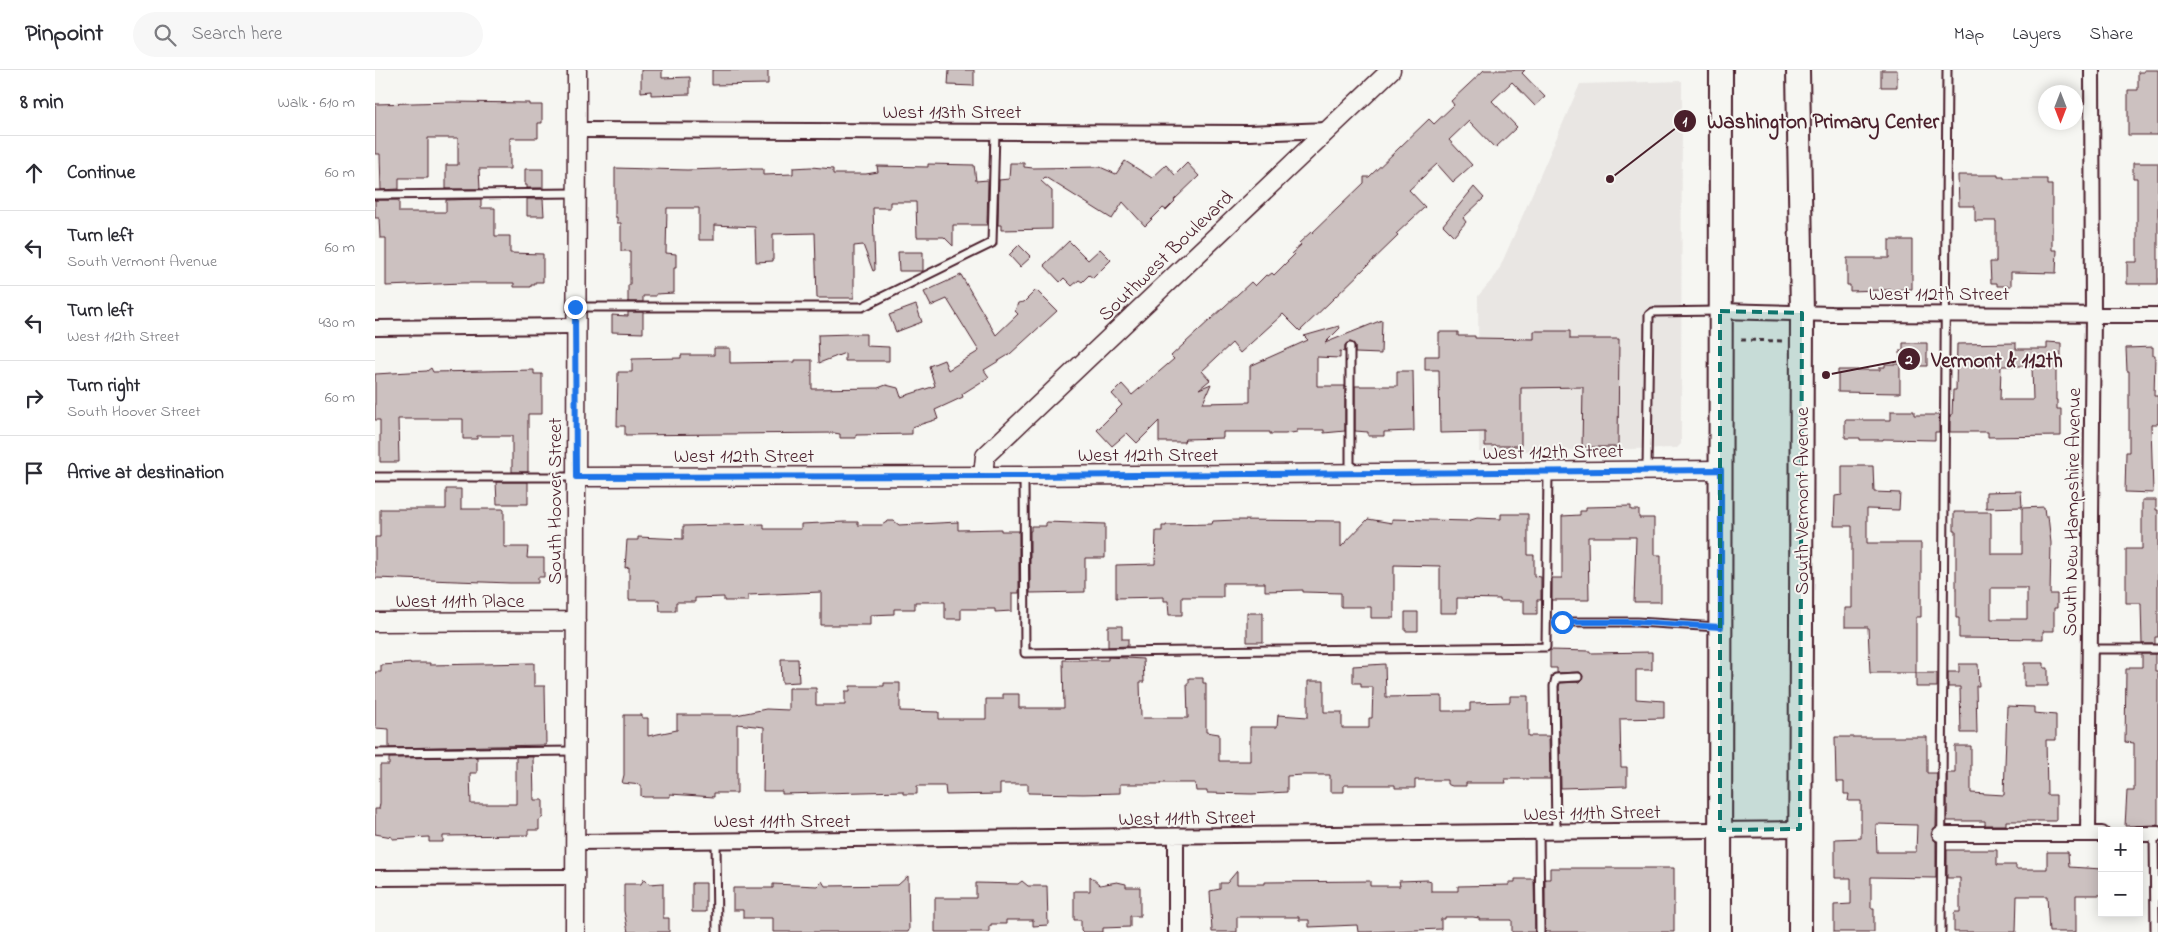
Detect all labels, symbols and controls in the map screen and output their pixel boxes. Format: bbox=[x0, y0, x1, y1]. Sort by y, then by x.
search box bbox=[133, 12, 483, 57]
text: Pinpoint bbox=[25, 17, 103, 52]
icon: search bbox=[151, 21, 179, 49]
text: Search here bbox=[191, 21, 282, 48]
text: Map bbox=[1954, 22, 1984, 48]
text: Layers bbox=[2012, 22, 2062, 48]
text: Share bbox=[2090, 22, 2133, 48]
north arrow bbox=[2038, 85, 2083, 130]
text: 8 min bbox=[20, 88, 64, 118]
text: Walk · 610 m bbox=[277, 91, 355, 115]
street label: West 113th Street bbox=[883, 99, 1022, 128]
callout: Washington Primary Center bbox=[1673, 103, 1949, 139]
text: Washington Primary Center bbox=[1707, 108, 1939, 140]
text: 1 bbox=[1683, 111, 1688, 133]
icon: ahead bbox=[20, 159, 48, 187]
text: Continue bbox=[67, 160, 135, 187]
text: 60 m bbox=[325, 161, 355, 185]
street label: Southwest Boulevard bbox=[1093, 184, 1241, 329]
text: Turn left bbox=[67, 223, 134, 250]
icon: left bbox=[20, 234, 48, 262]
text: 60 m bbox=[325, 236, 355, 260]
text: South Vermont Avenue bbox=[67, 250, 217, 274]
street label: West 112th Street bbox=[1869, 281, 2010, 310]
route end bbox=[564, 296, 587, 319]
text: Turn left bbox=[67, 298, 134, 325]
icon: left bbox=[20, 309, 48, 337]
text: 430 m bbox=[318, 311, 355, 335]
text: West 112th Street bbox=[67, 325, 180, 349]
callout: Vermont & 112th bbox=[1897, 341, 2073, 377]
text: Vermont & 112th bbox=[1930, 347, 2063, 377]
text: 2 bbox=[1904, 349, 1913, 371]
text: Turn right bbox=[67, 373, 140, 400]
icon: right bbox=[20, 384, 48, 412]
text: 60 m bbox=[325, 386, 355, 410]
street label: South New Hampshire Avenue bbox=[2057, 388, 2090, 637]
text: South Hoover Street bbox=[67, 400, 201, 424]
street label: South Vermont Avenue bbox=[1789, 407, 1818, 595]
street label: South Hoover Street bbox=[542, 417, 571, 585]
street label: West 112th Street bbox=[1482, 438, 1624, 469]
street label: West 112th Street bbox=[1078, 442, 1219, 471]
street label: West 112th Street bbox=[674, 443, 815, 472]
icon: arrive bbox=[20, 459, 48, 487]
text: Arrive at destination bbox=[67, 460, 224, 487]
street label: West 111th Place bbox=[395, 588, 525, 617]
route start bbox=[1551, 611, 1574, 634]
street label: West 111th Street bbox=[1523, 799, 1661, 830]
street label: West 111th Street bbox=[1118, 804, 1256, 835]
street label: West 111th Street bbox=[713, 808, 851, 837]
map controls bbox=[2098, 827, 2143, 917]
button: + bbox=[2098, 827, 2143, 872]
button: − bbox=[2098, 872, 2143, 917]

